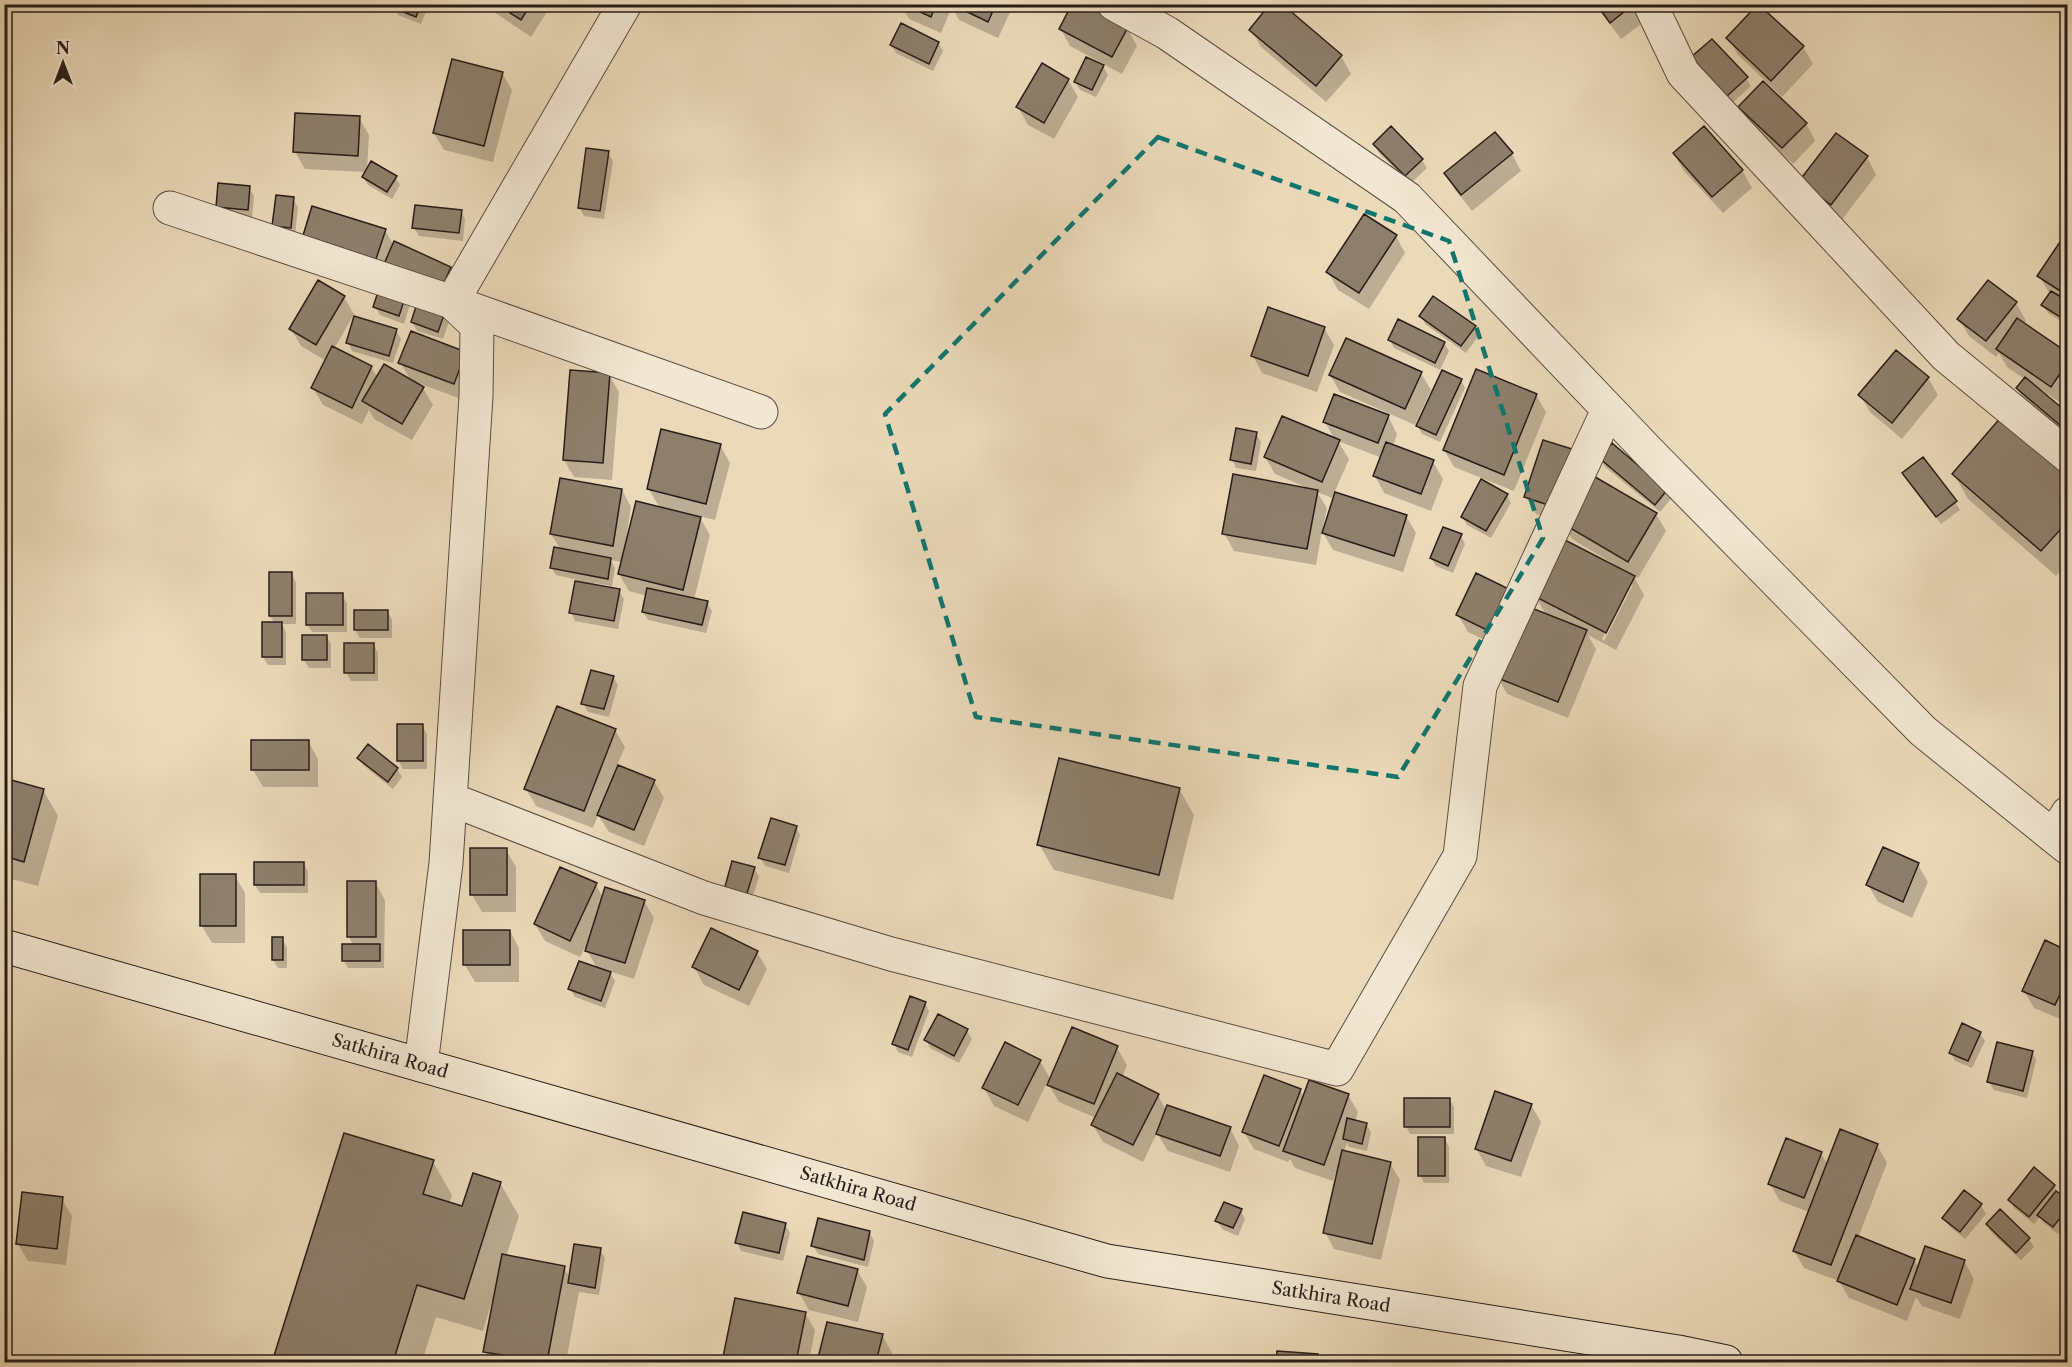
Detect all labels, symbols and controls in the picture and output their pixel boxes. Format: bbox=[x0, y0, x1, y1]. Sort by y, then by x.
north arrow bbox=[33, 33, 93, 93]
text: N bbox=[56, 38, 70, 58]
street label: Satkhira Road bbox=[329, 1029, 451, 1083]
street label: Satkhira Road bbox=[797, 1162, 919, 1216]
street label: Satkhira Road bbox=[1270, 1277, 1392, 1317]

